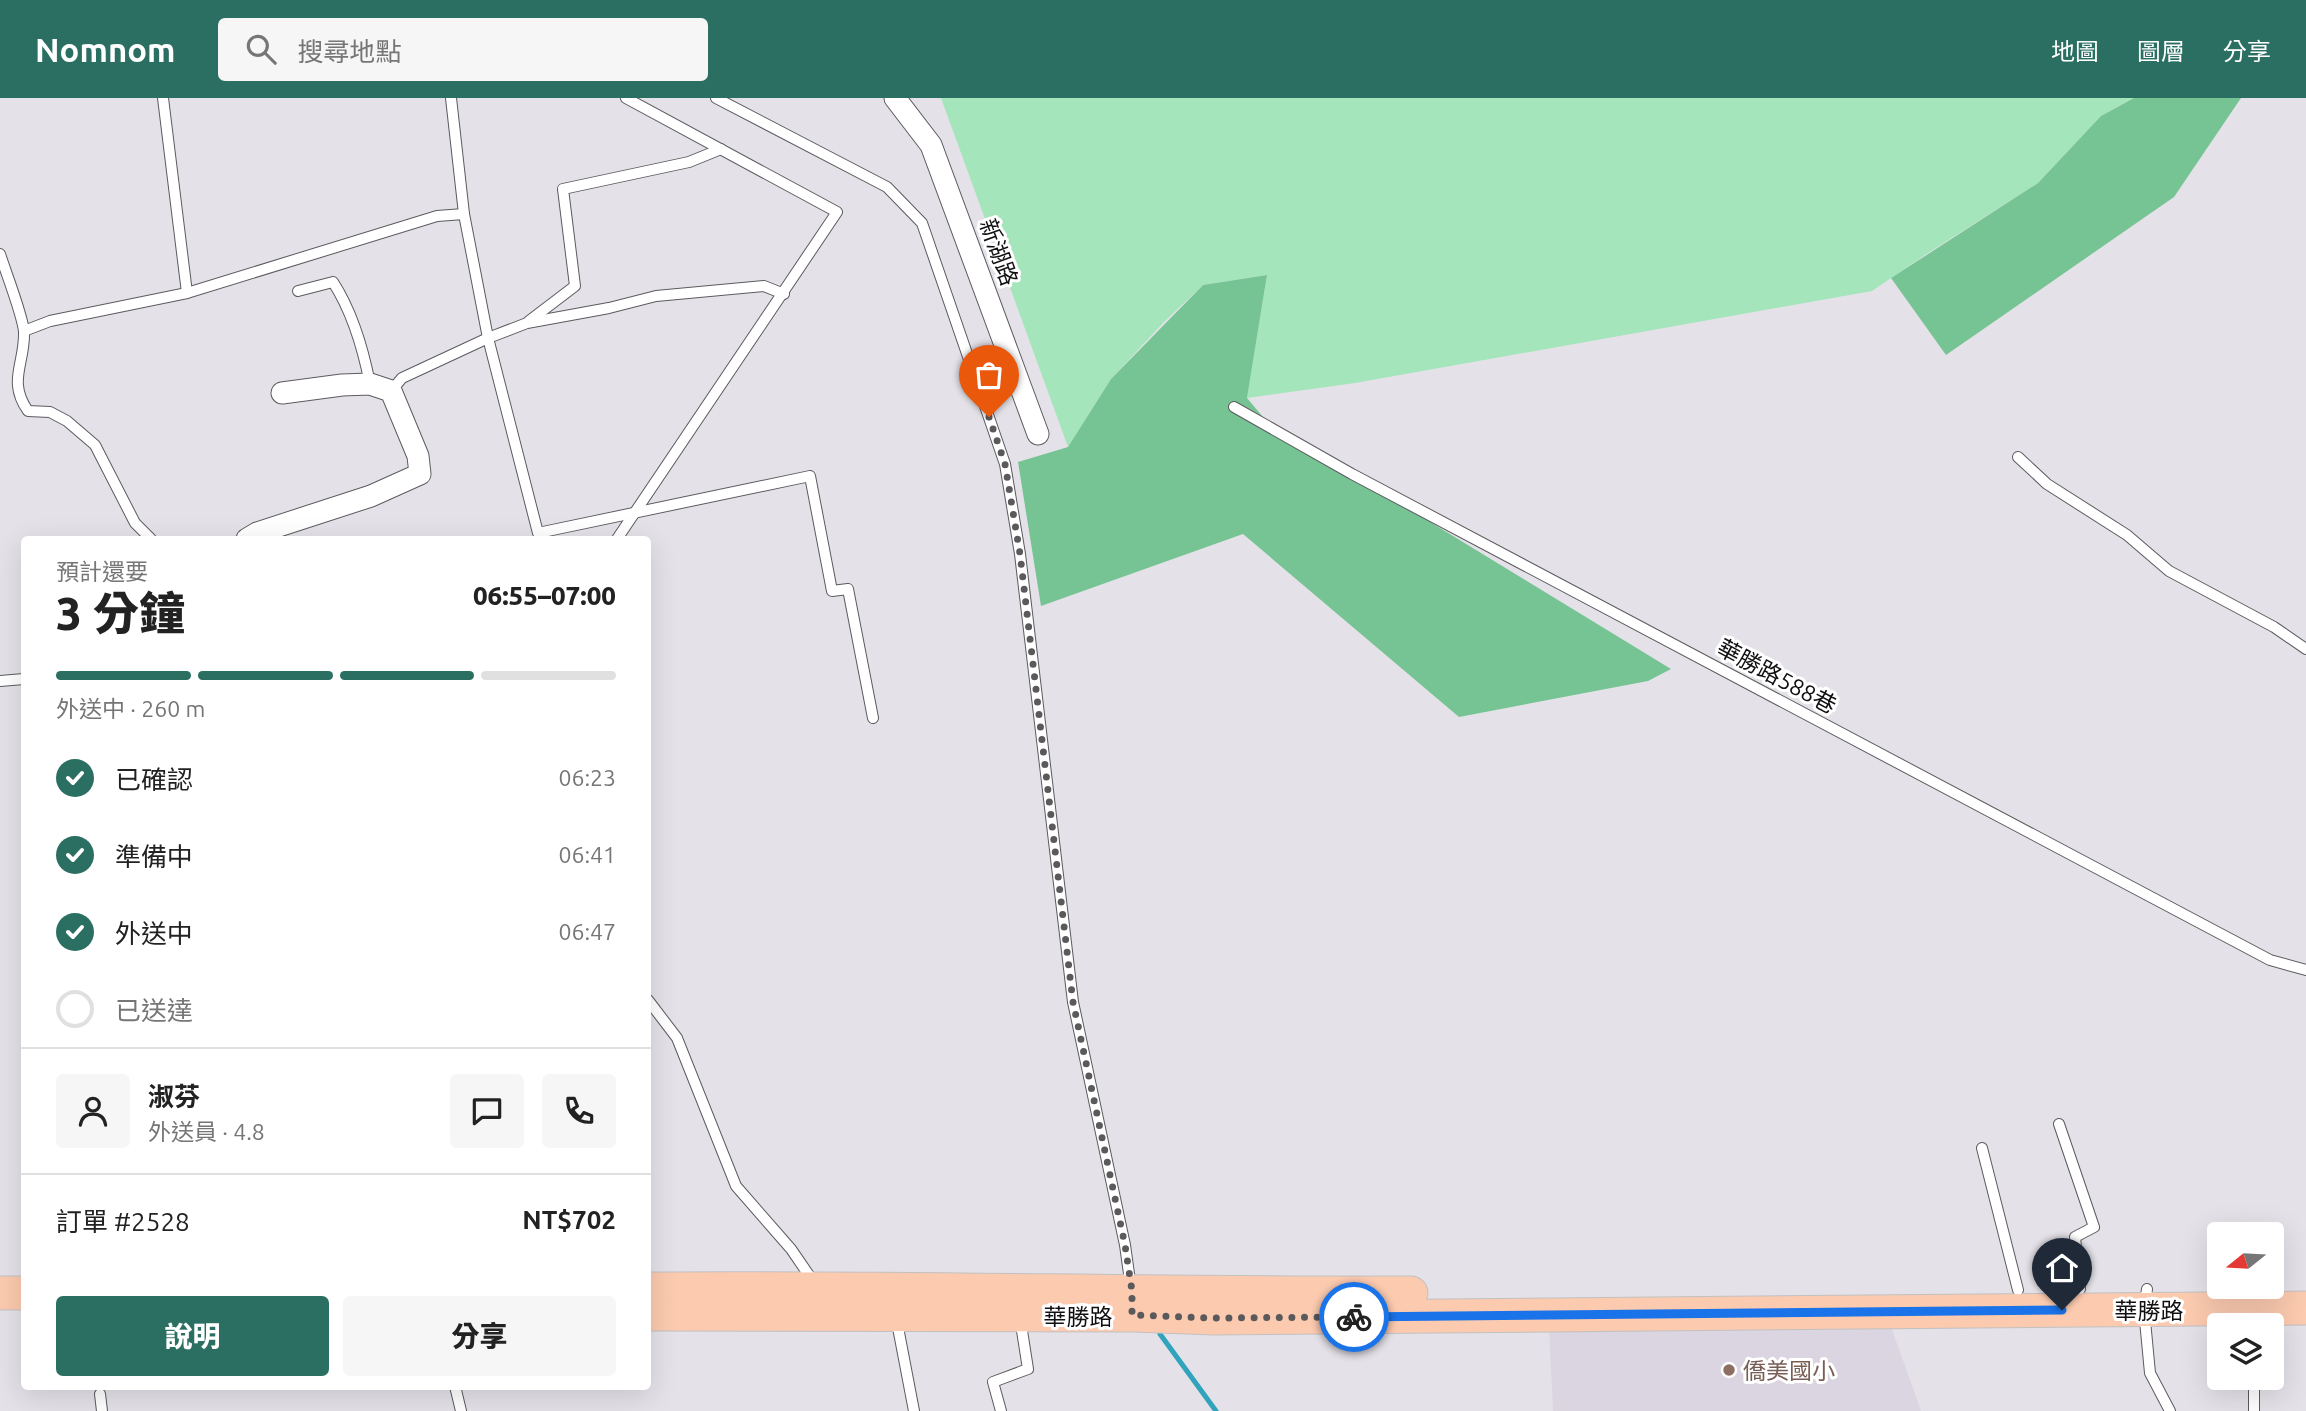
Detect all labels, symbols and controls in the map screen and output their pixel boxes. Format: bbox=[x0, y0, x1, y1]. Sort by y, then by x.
search box bbox=[218, 18, 708, 81]
icon: search bbox=[242, 30, 280, 68]
text: Nomnom bbox=[35, 31, 176, 68]
text: 搜尋地點 bbox=[298, 37, 402, 66]
text: 地圖 bbox=[2051, 38, 2099, 65]
text: 圖層 bbox=[2137, 38, 2185, 65]
text: 分享 bbox=[2223, 38, 2271, 65]
street label: 新湖路 bbox=[975, 215, 1023, 289]
pin bbox=[959, 345, 1019, 417]
icon: bag bbox=[970, 356, 1008, 394]
text: 預計還要 bbox=[56, 559, 148, 584]
text: 06:55–07:00 bbox=[473, 581, 616, 610]
text: 3 分鐘 bbox=[56, 587, 185, 639]
street label: 華勝路588巷 bbox=[1713, 634, 1841, 718]
text: 外送中 · 260 m bbox=[56, 696, 205, 721]
icon: check bbox=[56, 759, 94, 797]
text: 已確認 bbox=[115, 765, 193, 794]
text: 06:23 bbox=[558, 765, 616, 790]
icon: check bbox=[56, 836, 94, 874]
text: 準備中 bbox=[115, 842, 193, 871]
text: 06:41 bbox=[558, 842, 616, 867]
icon: check bbox=[56, 913, 94, 951]
text: 外送中 bbox=[115, 919, 193, 948]
text: 06:47 bbox=[558, 919, 616, 944]
text: 已送達 bbox=[115, 996, 193, 1025]
button: person bbox=[56, 1074, 130, 1148]
button: chat bbox=[450, 1074, 524, 1148]
button: phone bbox=[542, 1074, 616, 1148]
text: 淑芬 bbox=[148, 1082, 200, 1111]
text: 外送員 · 4.8 bbox=[148, 1119, 265, 1144]
text: NT$702 bbox=[522, 1205, 616, 1234]
text: 訂單 #2528 bbox=[56, 1207, 190, 1236]
north arrow bbox=[2207, 1222, 2284, 1298]
map controls bbox=[2207, 1222, 2284, 1390]
pin bbox=[2032, 1238, 2092, 1310]
icon: home bbox=[2043, 1249, 2081, 1287]
courier bbox=[1319, 1282, 1389, 1352]
button: 說明 bbox=[56, 1296, 329, 1376]
button: 分享 bbox=[343, 1296, 616, 1376]
icon: bike bbox=[1335, 1298, 1373, 1336]
street label: 華勝路 bbox=[2115, 1298, 2184, 1323]
street label: 華勝路 bbox=[1044, 1304, 1113, 1329]
button: layers bbox=[2207, 1313, 2284, 1390]
place label: 僑美國小 bbox=[1743, 1358, 1835, 1383]
marker: 僑美國小 bbox=[1721, 1362, 1737, 1378]

